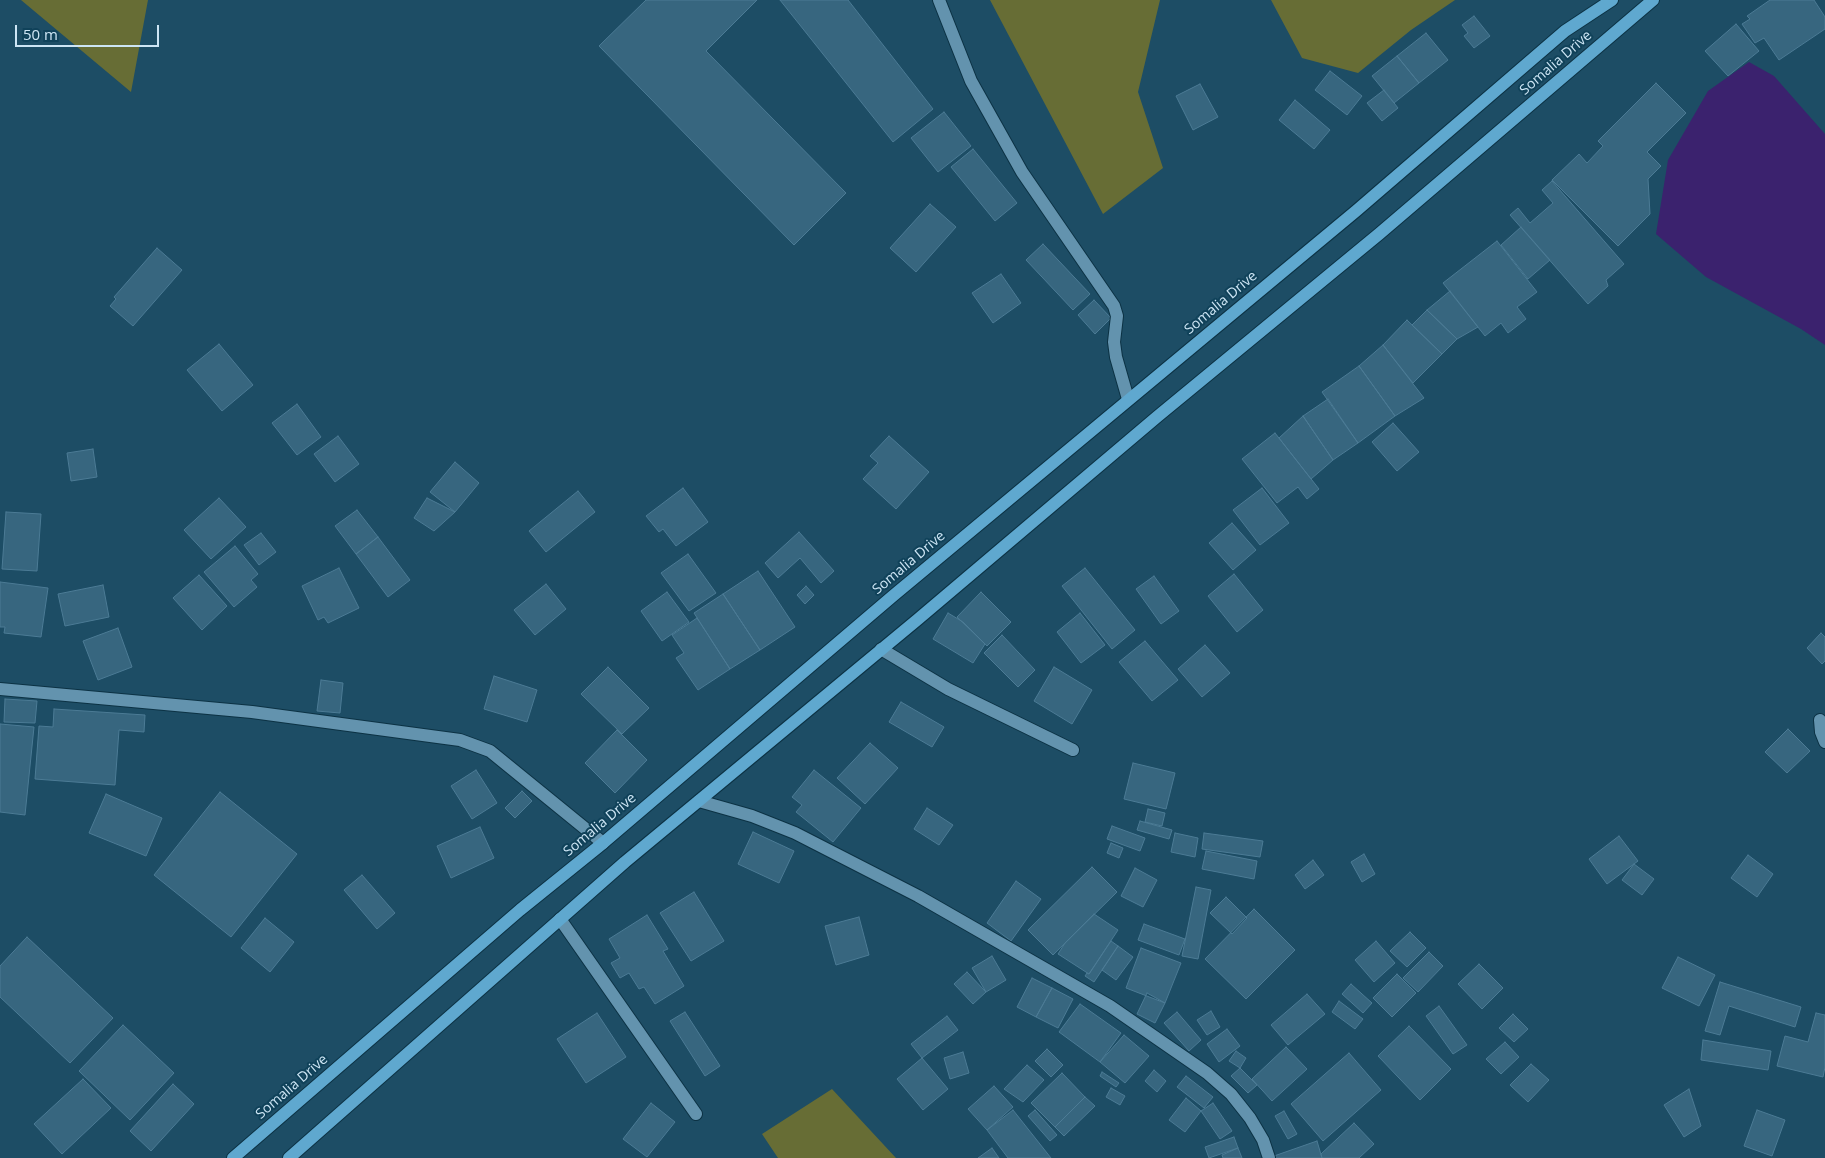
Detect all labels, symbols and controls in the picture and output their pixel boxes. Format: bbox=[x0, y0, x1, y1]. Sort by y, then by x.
scale bar bbox=[18, 15, 161, 47]
text: 50 m bbox=[23, 24, 58, 44]
street label: Somalia Drive bbox=[1517, 27, 1595, 99]
street label: Somalia Drive bbox=[1181, 268, 1261, 338]
street label: Somalia Drive bbox=[869, 528, 949, 598]
street label: Somalia Drive bbox=[560, 790, 640, 860]
street label: Somalia Drive bbox=[253, 1051, 331, 1123]

